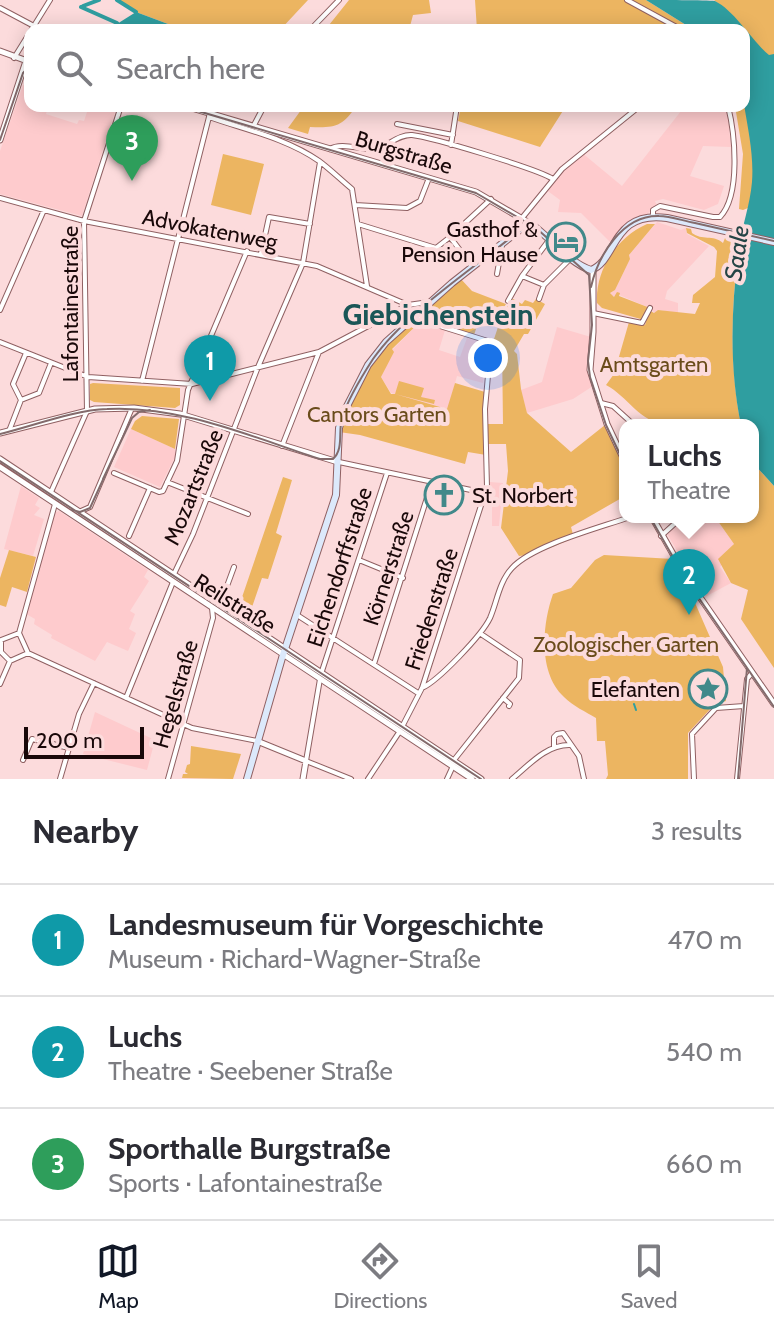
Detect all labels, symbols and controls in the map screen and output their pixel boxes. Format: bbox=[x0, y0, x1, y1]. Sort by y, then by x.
search box bbox=[24, 24, 750, 112]
icon: search bbox=[52, 46, 96, 90]
text: Search here bbox=[116, 50, 265, 87]
pin: 3 bbox=[106, 115, 158, 181]
street label: Burgstraße bbox=[352, 125, 456, 180]
street label: Advokatenweg bbox=[140, 203, 281, 256]
place label: Gasthof & Pension Hause bbox=[401, 216, 539, 268]
hotel icon: Gasthof & Pension Hause bbox=[545, 221, 587, 263]
water label: Saale bbox=[718, 224, 755, 282]
street label: Lafontainestraße bbox=[57, 226, 84, 382]
district label: Giebichenstein bbox=[342, 296, 534, 333]
pin: 1 bbox=[184, 335, 236, 401]
your location bbox=[468, 338, 508, 378]
park label: Amtsgarten bbox=[600, 351, 708, 378]
park label: Cantors Garten bbox=[307, 401, 447, 428]
popup bbox=[619, 419, 759, 523]
street label: Mozartstraße bbox=[158, 425, 229, 549]
text: Luchs bbox=[647, 437, 722, 474]
church icon: St. Norbert bbox=[423, 474, 465, 516]
text: Theatre bbox=[647, 474, 731, 506]
place label: St. Norbert bbox=[472, 482, 574, 509]
street label: Eichendorffstraße bbox=[301, 484, 378, 650]
street label: Körnerstraße bbox=[357, 507, 420, 629]
street label: Friedenstraße bbox=[399, 545, 464, 674]
pin: 2 bbox=[663, 549, 715, 615]
street label: Reilstraße bbox=[189, 568, 281, 639]
park label: Zoologischer Garten bbox=[533, 631, 719, 658]
street label: Hegelstraße bbox=[147, 637, 204, 752]
place icon: Elefanten bbox=[687, 668, 729, 710]
place label: Elefanten bbox=[591, 676, 680, 703]
scale bar bbox=[24, 723, 144, 759]
text: 200 m bbox=[36, 727, 102, 754]
text: Nearby bbox=[32, 810, 139, 852]
text: 3 results bbox=[651, 815, 742, 847]
text: Landesmuseum für Vorgeschichte bbox=[108, 906, 543, 943]
text: 1 bbox=[53, 924, 63, 956]
text: 470 m bbox=[667, 924, 742, 956]
text: Museum · Richard-Wagner-Straße bbox=[108, 943, 481, 975]
text: Luchs bbox=[108, 1018, 182, 1055]
text: 2 bbox=[51, 1036, 65, 1068]
text: 540 m bbox=[666, 1036, 742, 1068]
text: Theatre · Seebener Straße bbox=[108, 1055, 393, 1087]
text: Sporthalle Burgstraße bbox=[108, 1130, 391, 1167]
text: 3 bbox=[51, 1148, 65, 1180]
text: 660 m bbox=[666, 1148, 742, 1180]
text: Sports · Lafontainestraße bbox=[108, 1167, 383, 1199]
tab: Map bbox=[96, 1239, 140, 1314]
tab: Directions bbox=[333, 1239, 427, 1314]
tab: Saved bbox=[620, 1239, 678, 1314]

